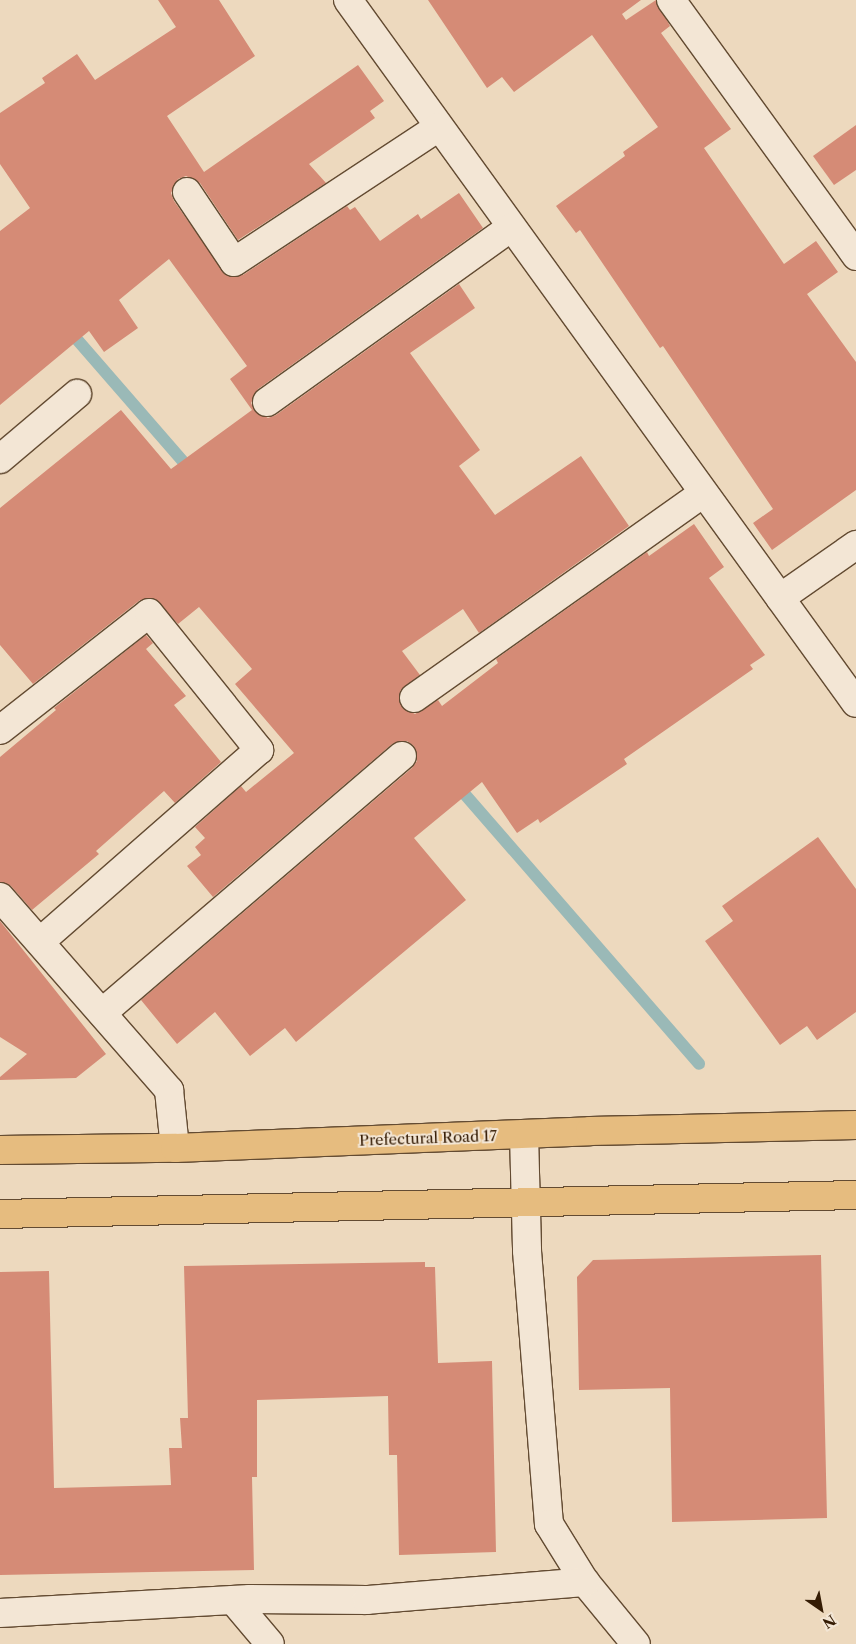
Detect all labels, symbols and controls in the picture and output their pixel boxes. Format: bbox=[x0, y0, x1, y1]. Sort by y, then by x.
street label: Prefectural Road 17 bbox=[359, 1127, 497, 1149]
north arrow bbox=[796, 1584, 846, 1634]
text: N bbox=[819, 1611, 839, 1632]

